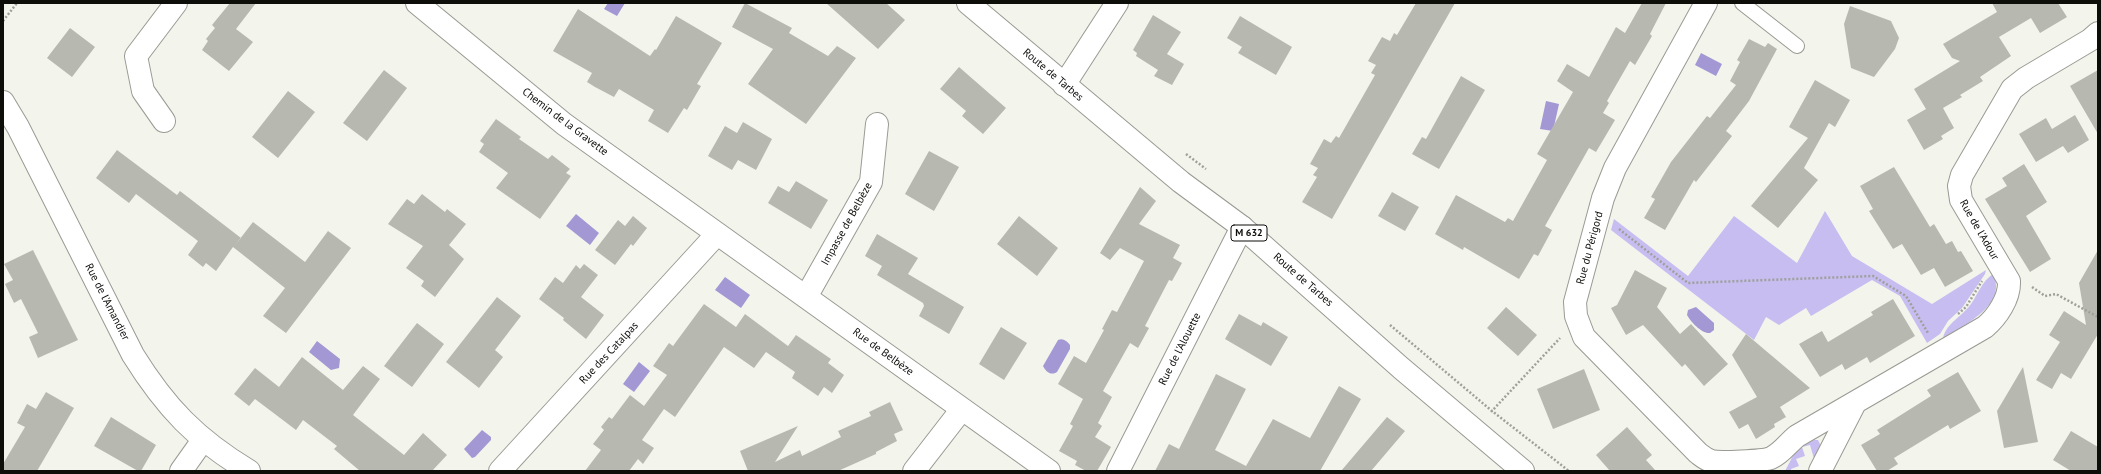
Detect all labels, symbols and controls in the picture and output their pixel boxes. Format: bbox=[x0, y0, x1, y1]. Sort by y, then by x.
street label: Route de Tarbes bbox=[1020, 46, 1086, 104]
street label: Chemin de la Gravette bbox=[519, 85, 611, 159]
street label: Impasse de Belbèze bbox=[819, 180, 875, 268]
street label: Rue de l'Adour bbox=[1956, 197, 2002, 263]
street label: Rue du Périgord bbox=[1574, 210, 1606, 286]
road number: M 632 bbox=[1231, 225, 1267, 241]
street label: Route de Tarbes bbox=[1270, 251, 1336, 309]
street label: Rue de l'Amandier bbox=[82, 261, 132, 343]
street label: Rue de l'Alouette bbox=[1156, 311, 1204, 387]
street label: Rue des Catalpas bbox=[577, 319, 641, 387]
street label: Rue de Belbèze bbox=[850, 325, 916, 379]

